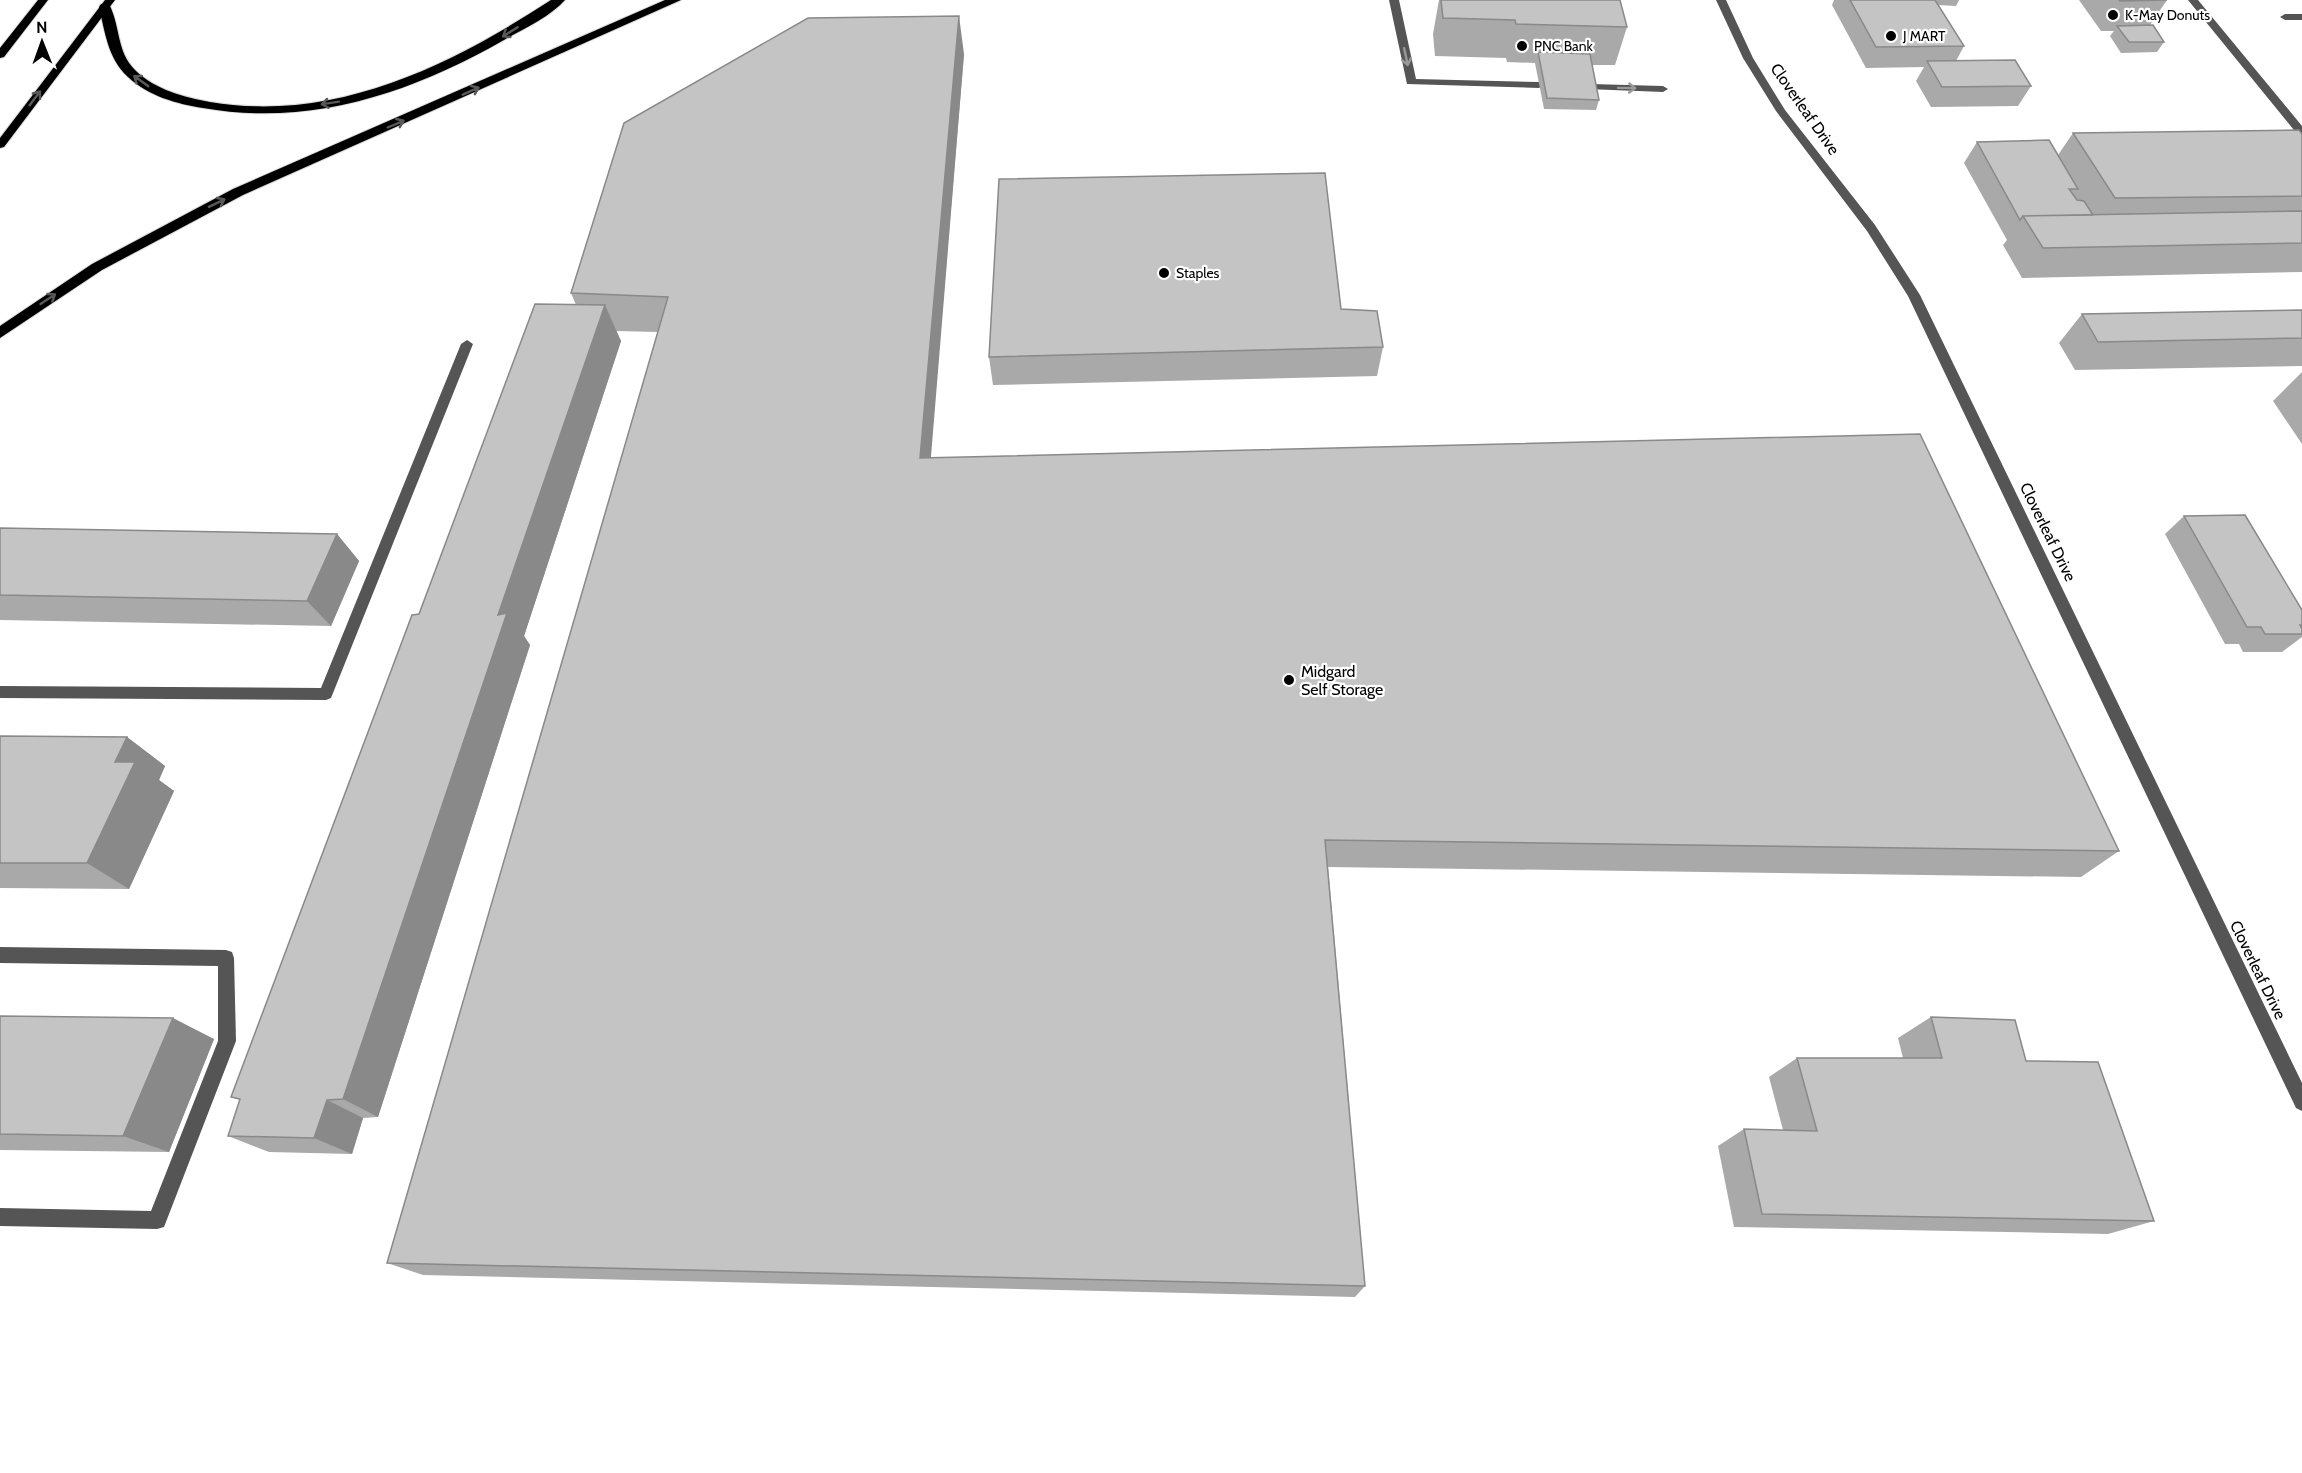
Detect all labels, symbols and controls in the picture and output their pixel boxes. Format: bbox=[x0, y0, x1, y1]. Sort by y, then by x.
place label: K-May Donuts bbox=[2125, 6, 2210, 24]
marker: K-May Donuts bbox=[2106, 8, 2120, 22]
north arrow bbox=[12, 12, 72, 72]
text: N bbox=[36, 18, 48, 37]
one-way arrow bbox=[502, 27, 519, 39]
place label: J MART bbox=[1902, 27, 1946, 45]
marker: J MART bbox=[1884, 29, 1898, 43]
place label: PNC Bank bbox=[1534, 37, 1594, 55]
marker: PNC Bank bbox=[1515, 39, 1529, 53]
one-way arrow bbox=[1400, 48, 1412, 67]
street label: Cloverleaf Drive bbox=[1766, 60, 1844, 158]
one-way arrow bbox=[134, 75, 150, 87]
one-way arrow bbox=[1616, 82, 1636, 93]
one-way arrow bbox=[461, 84, 479, 96]
one-way arrow bbox=[29, 90, 42, 106]
one-way arrow bbox=[321, 98, 340, 109]
one-way arrow bbox=[386, 118, 404, 129]
one-way arrow bbox=[208, 196, 226, 208]
place label: Staples bbox=[1176, 264, 1220, 282]
marker: Staples bbox=[1157, 266, 1171, 280]
one-way arrow bbox=[39, 293, 56, 305]
street label: Cloverleaf Drive bbox=[2016, 480, 2080, 584]
place label: Midgard Self Storage bbox=[1301, 662, 1383, 699]
marker: Midgard Self Storage bbox=[1282, 673, 1296, 687]
street label: Cloverleaf Drive bbox=[2226, 918, 2290, 1022]

